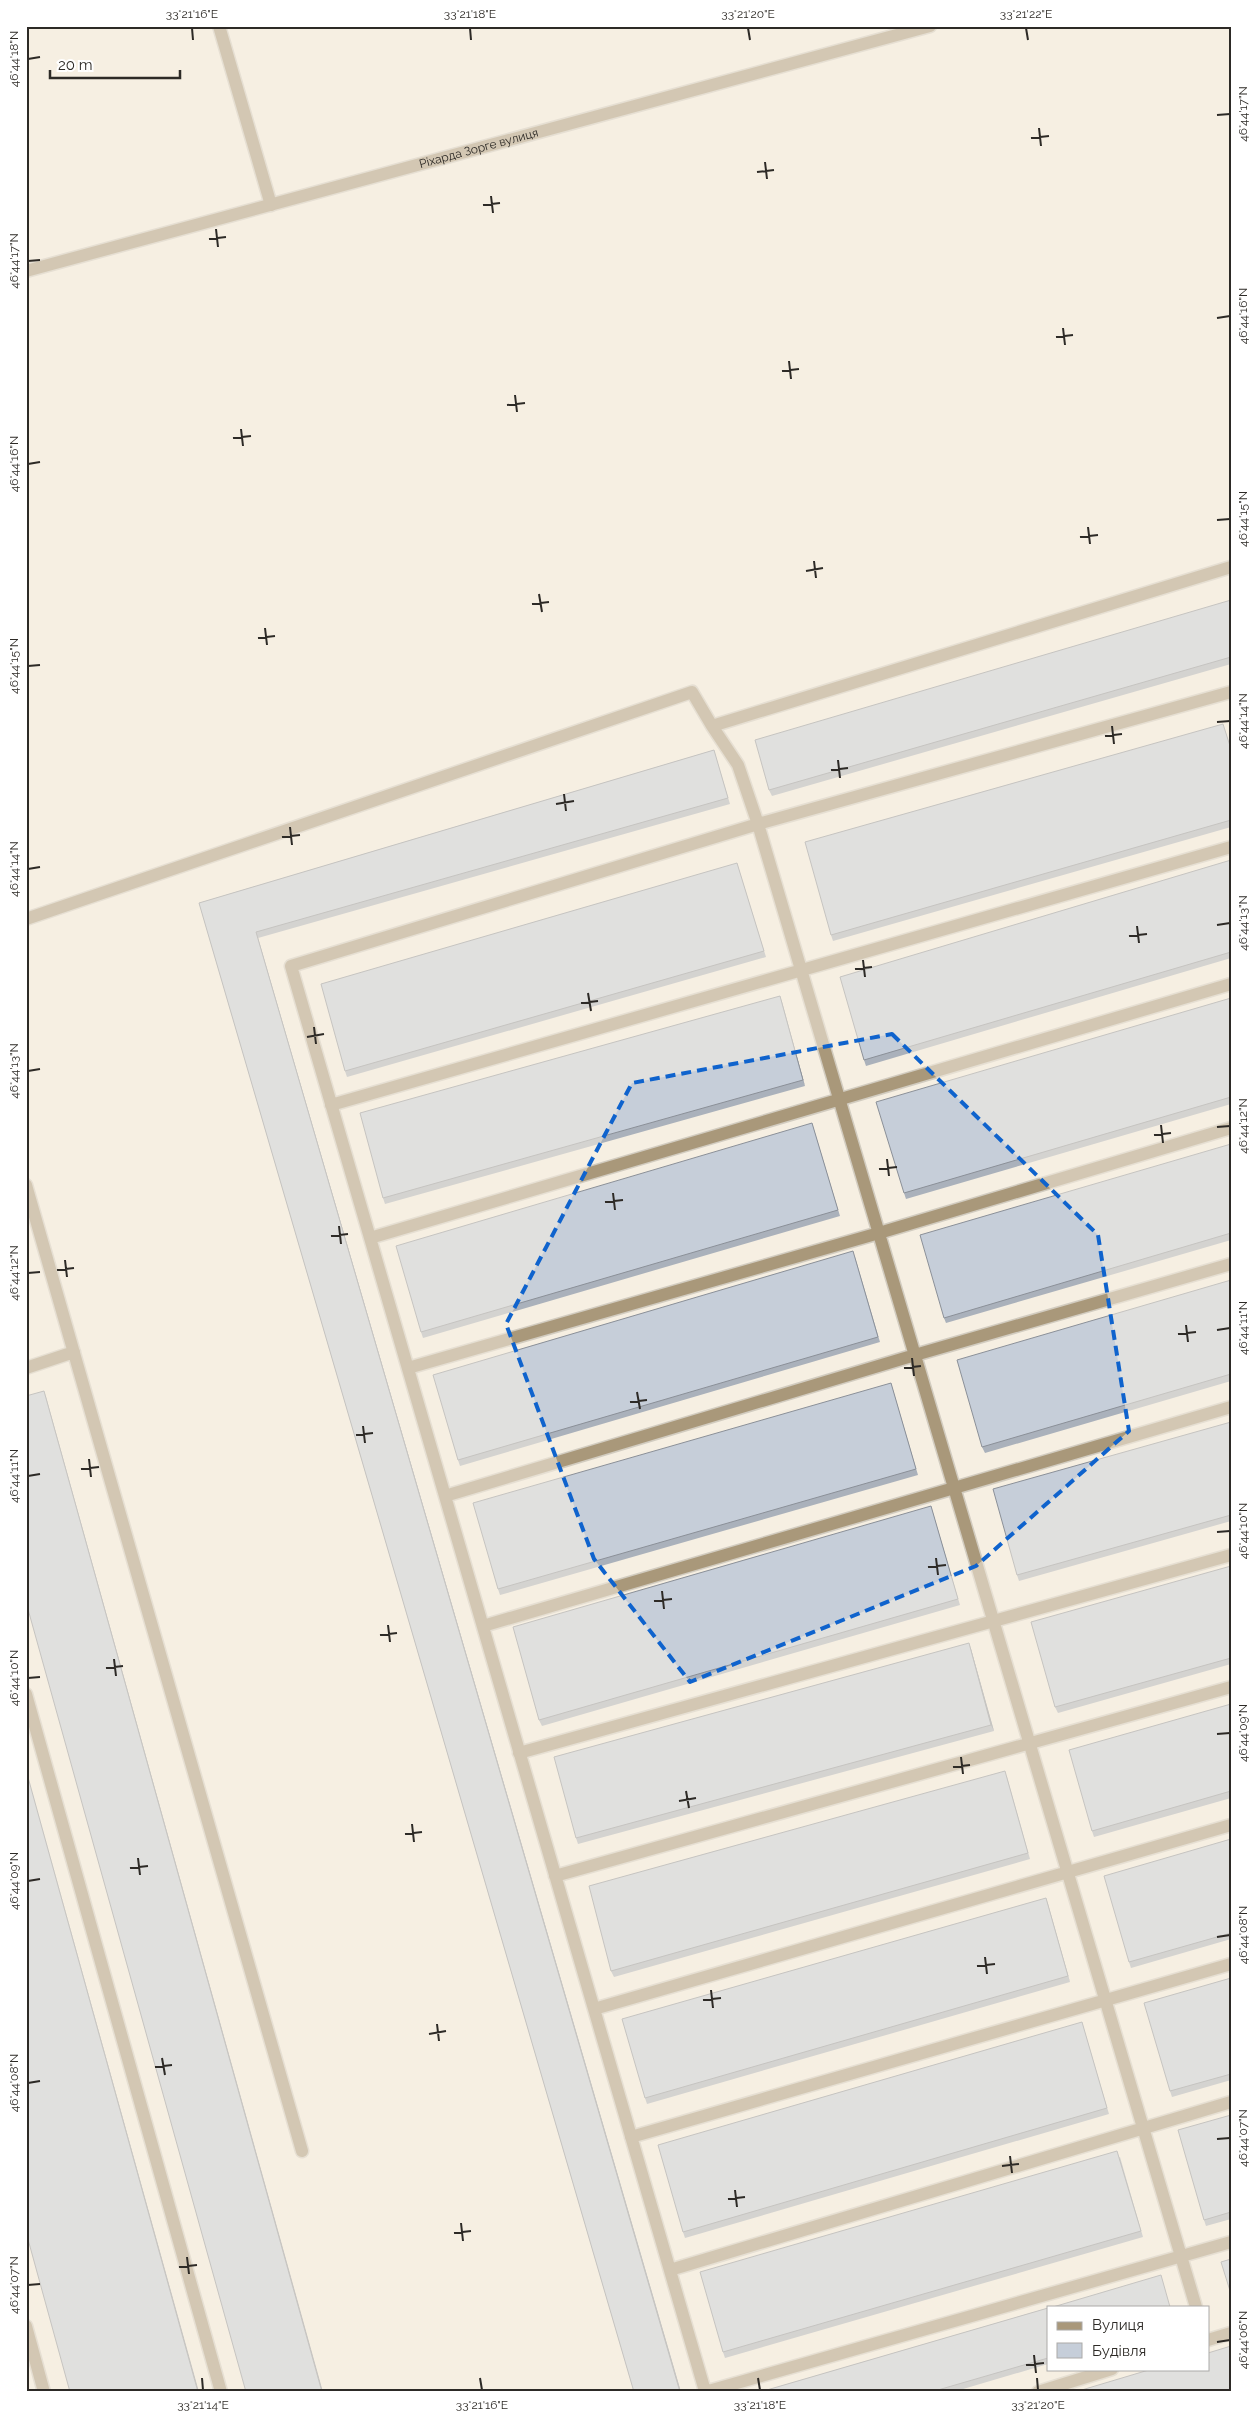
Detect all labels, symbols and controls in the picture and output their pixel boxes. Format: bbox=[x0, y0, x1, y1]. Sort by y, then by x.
text: 33°21'16"E bbox=[166, 7, 218, 21]
text: 33°21'18"E bbox=[444, 7, 496, 21]
text: 33°21'20"E bbox=[721, 7, 775, 21]
text: 33°21'22"E bbox=[1000, 7, 1052, 21]
text: 46°44'18"N bbox=[7, 31, 21, 87]
scale bar bbox=[50, 48, 180, 80]
text: 20 m bbox=[58, 56, 93, 74]
text: 46°44'17"N bbox=[1236, 86, 1250, 142]
street label: Ріхарда Зорге вулиця bbox=[418, 126, 540, 171]
text: 46°44'17"N bbox=[7, 233, 21, 289]
text: 46°44'16"N bbox=[1236, 288, 1250, 344]
text: 46°44'16"N bbox=[7, 436, 21, 492]
text: 46°44'15"N bbox=[1236, 491, 1250, 547]
text: 46°44'15"N bbox=[7, 638, 21, 694]
text: 46°44'14"N bbox=[1236, 693, 1250, 749]
text: 46°44'14"N bbox=[7, 841, 21, 897]
text: 46°44'13"N bbox=[1236, 895, 1250, 951]
text: 46°44'13"N bbox=[7, 1043, 21, 1099]
text: 46°44'12"N bbox=[1236, 1098, 1250, 1154]
text: 46°44'12"N bbox=[7, 1245, 21, 1301]
text: 46°44'11"N bbox=[1236, 1301, 1250, 1355]
text: 46°44'11"N bbox=[7, 1449, 21, 1503]
text: 46°44'10"N bbox=[1236, 1503, 1250, 1559]
text: 46°44'10"N bbox=[7, 1650, 21, 1706]
text: 46°44'09"N bbox=[1236, 1704, 1250, 1762]
text: 46°44'09"N bbox=[7, 1852, 21, 1910]
text: 46°44'08"N bbox=[1236, 1906, 1250, 1964]
text: 46°44'08"N bbox=[7, 2054, 21, 2112]
text: 46°44'07"N bbox=[1236, 2109, 1250, 2167]
text: 46°44'07"N bbox=[7, 2256, 21, 2314]
legend bbox=[1047, 2306, 1210, 2370]
text: 46°44'06"N bbox=[1236, 2311, 1250, 2369]
text: Вулиця bbox=[1092, 2316, 1144, 2334]
text: Будівля bbox=[1092, 2342, 1146, 2360]
text: 33°21'14"E bbox=[177, 2398, 229, 2412]
text: 33°21'16"E bbox=[456, 2398, 508, 2412]
text: 33°21'18"E bbox=[734, 2398, 786, 2412]
text: 33°21'20"E bbox=[1011, 2398, 1065, 2412]

